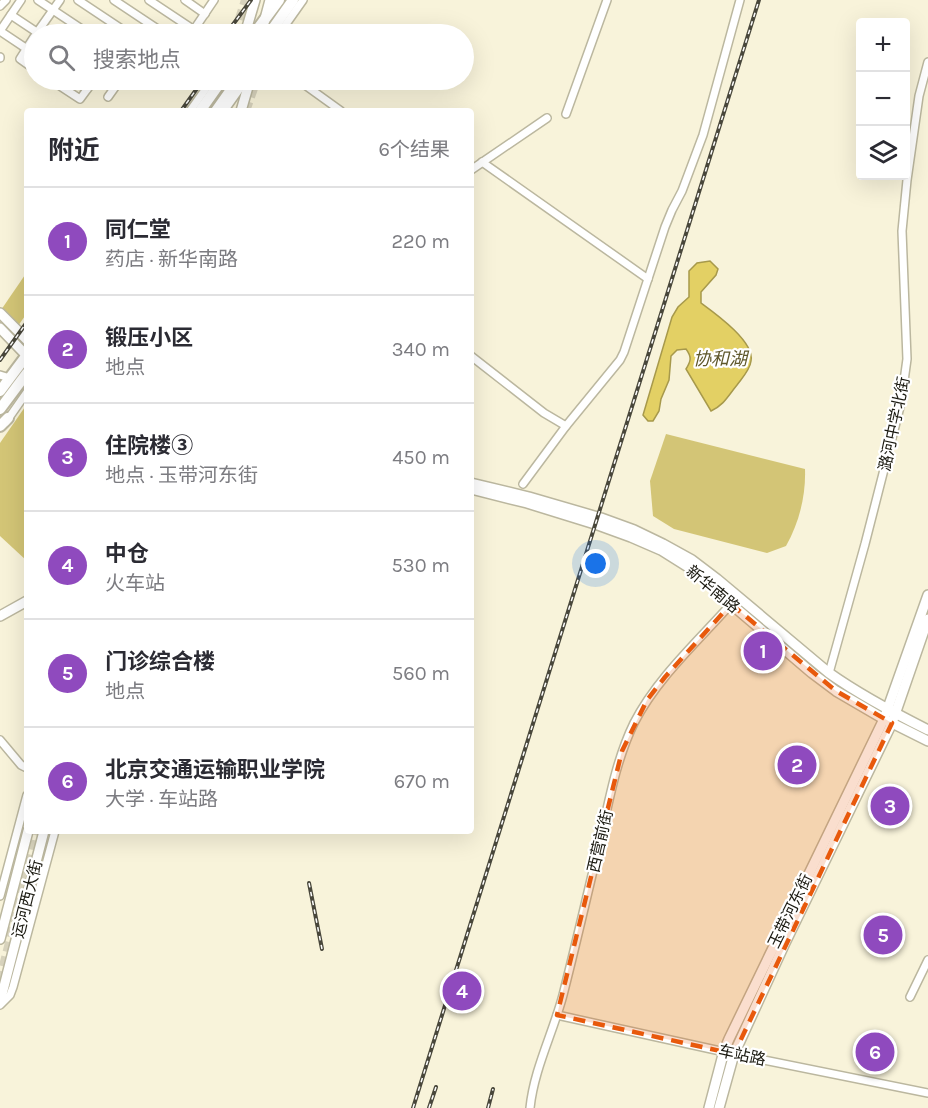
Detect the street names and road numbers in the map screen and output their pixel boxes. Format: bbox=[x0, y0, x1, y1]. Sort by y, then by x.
street label: 潞河中学北街 bbox=[875, 375, 913, 473]
street label: 新华南路 bbox=[682, 561, 744, 617]
street label: 西营前街 bbox=[584, 808, 616, 874]
street label: 运河西大街 bbox=[8, 858, 46, 940]
street label: 玉带河东街 bbox=[764, 871, 816, 951]
street label: 车站路 bbox=[717, 1041, 767, 1069]

